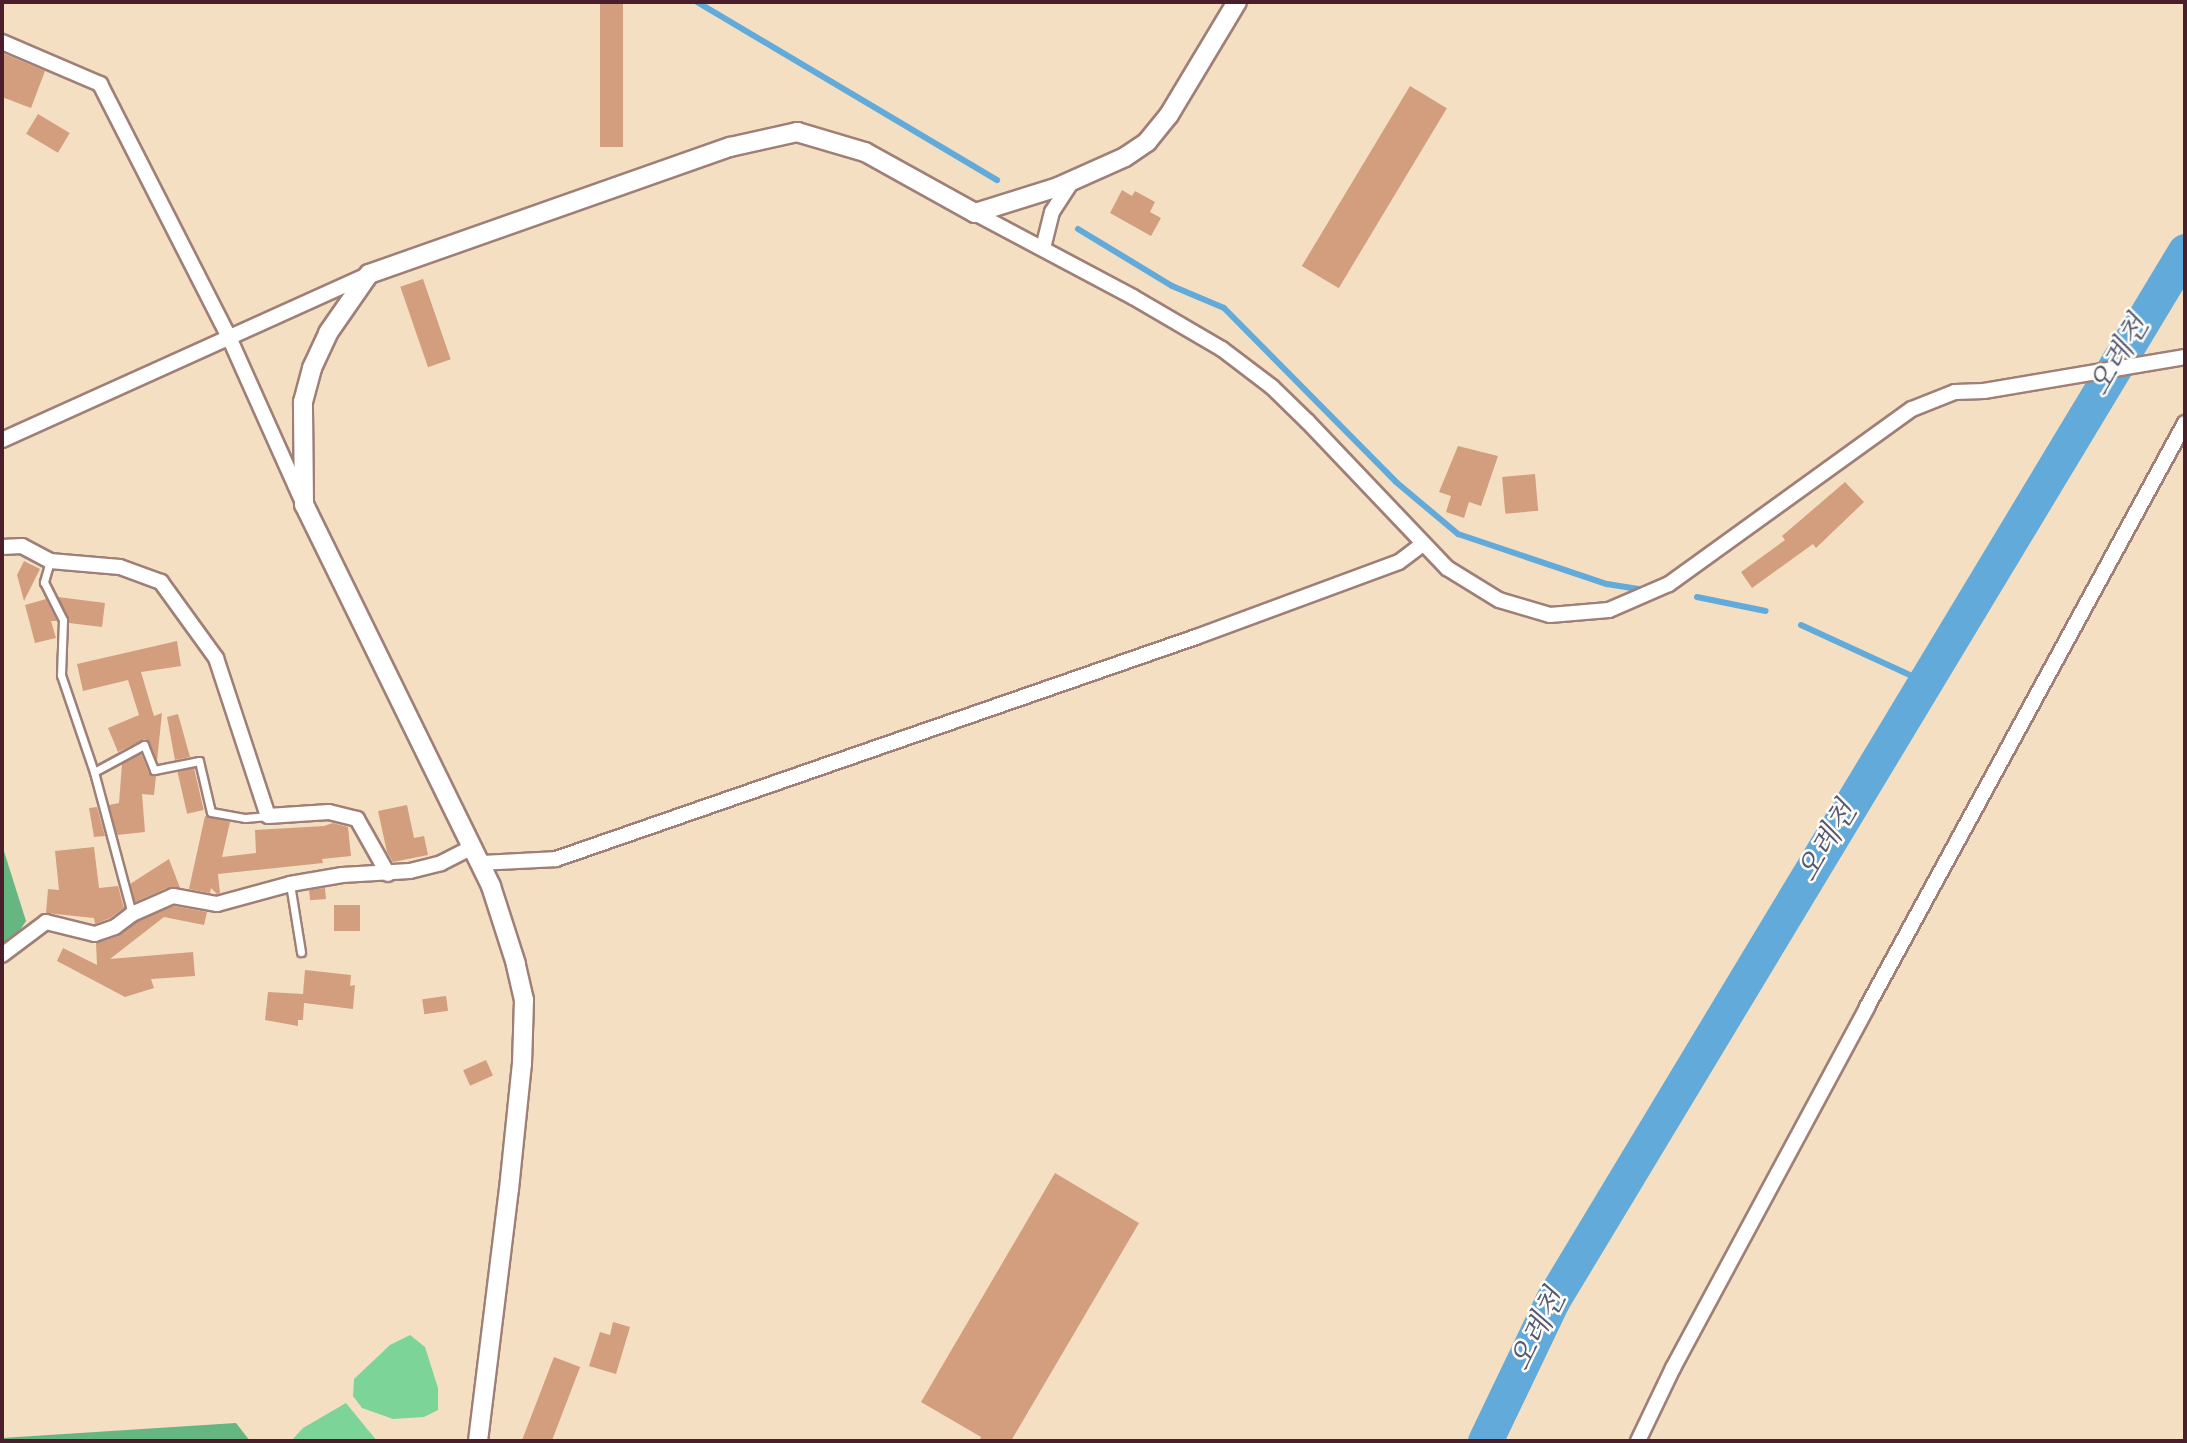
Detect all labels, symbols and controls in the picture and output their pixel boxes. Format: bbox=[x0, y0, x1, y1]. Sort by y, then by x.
water label: 오례천 bbox=[2083, 310, 2159, 404]
water label: 오례천 bbox=[1791, 796, 1867, 890]
water label: 오례천 bbox=[1504, 1284, 1576, 1378]

